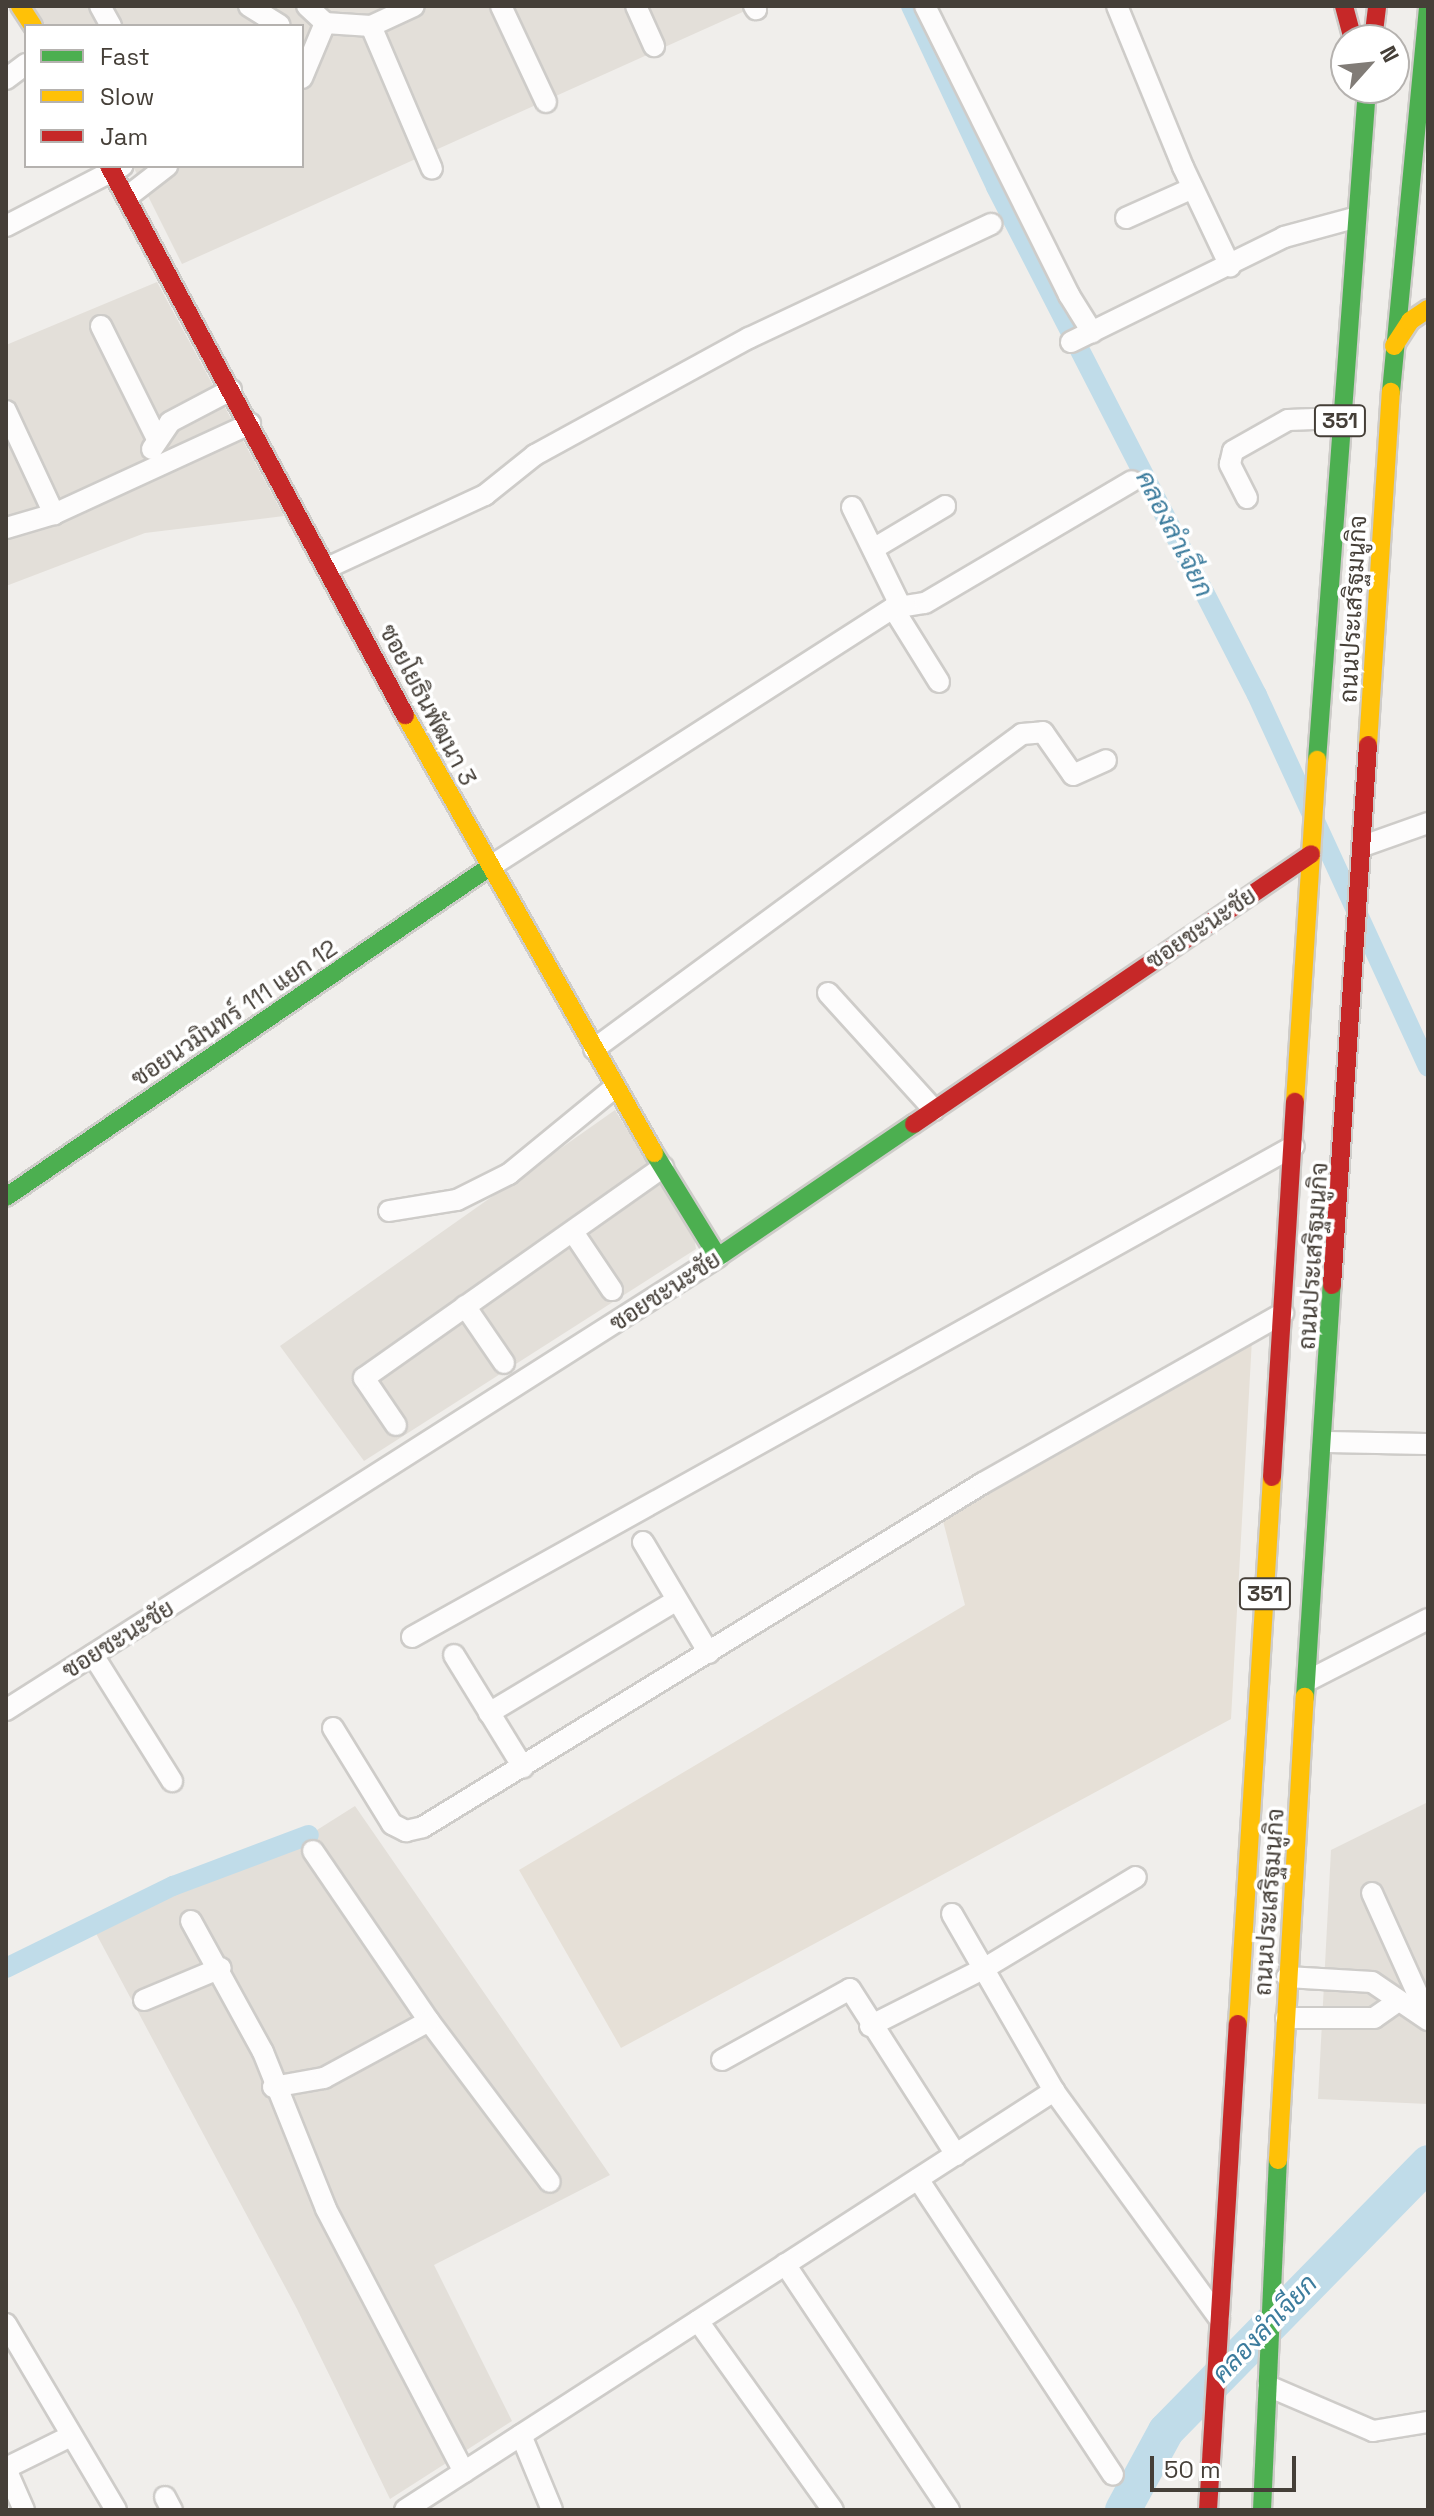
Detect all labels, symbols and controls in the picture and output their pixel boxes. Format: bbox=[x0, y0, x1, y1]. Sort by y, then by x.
legend bbox=[24, 24, 304, 168]
north arrow bbox=[1330, 24, 1410, 104]
text: Fast bbox=[100, 41, 150, 72]
text: N bbox=[1374, 41, 1405, 67]
text: Slow bbox=[100, 81, 154, 112]
text: Jam bbox=[100, 121, 148, 152]
road number: 351 bbox=[1312, 403, 1368, 439]
water label: คลองลำเจียก bbox=[1129, 465, 1219, 603]
street label: ถนนประเสริฐมนูกิจ bbox=[1334, 514, 1372, 704]
street label: ซอยโยธินพัฒนา 3 bbox=[373, 619, 483, 791]
street label: ซอยชะนะชัย bbox=[1141, 881, 1261, 975]
street label: ซอยนวมินทร์ 111 แยก 12 bbox=[126, 933, 342, 1093]
street label: ถนนประเสริฐมนูกิจ bbox=[1292, 1161, 1334, 1351]
street label: ซอยชะนะชัย bbox=[604, 1245, 726, 1337]
road number: 351 bbox=[1237, 1576, 1293, 1612]
street label: ซอยชะนะชัย bbox=[57, 1593, 179, 1685]
street label: ถนนประเสริฐมนูกิจ bbox=[1248, 1807, 1290, 1997]
water label: คลองลำเจียก bbox=[1206, 2269, 1324, 2389]
scale bar bbox=[1154, 2440, 1300, 2490]
text: 50 m bbox=[1164, 2454, 1221, 2485]

